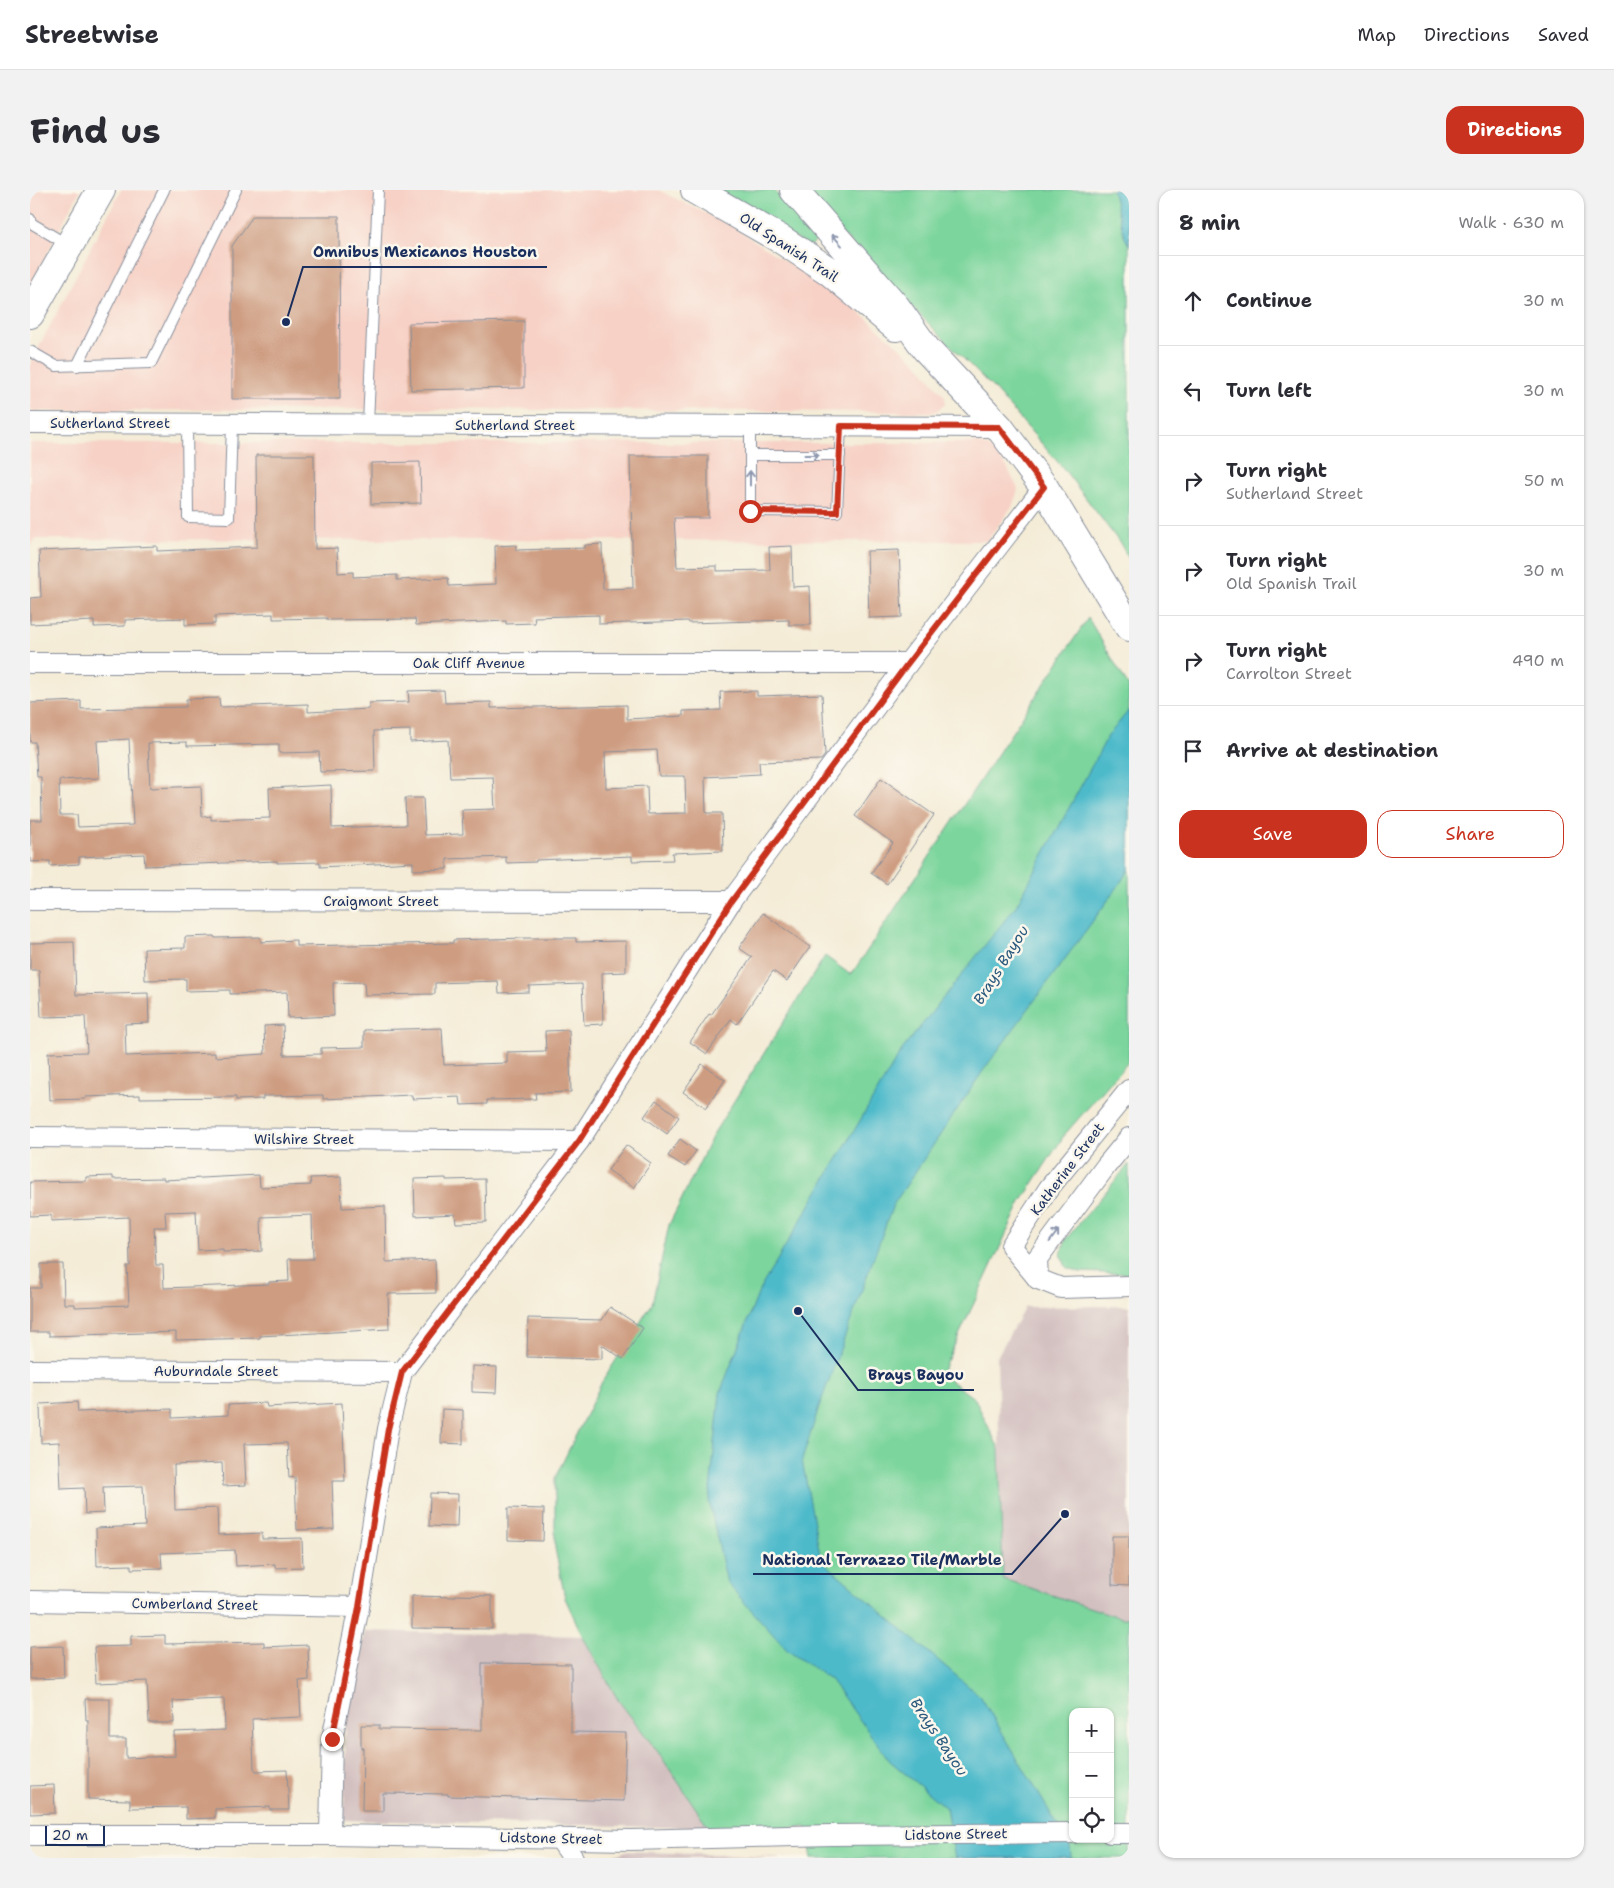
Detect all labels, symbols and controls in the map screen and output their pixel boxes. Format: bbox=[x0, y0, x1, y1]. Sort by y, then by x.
text: Streetwise bbox=[25, 19, 159, 51]
text: Map bbox=[1358, 23, 1396, 47]
text: Directions bbox=[1424, 23, 1510, 47]
text: Saved bbox=[1538, 23, 1589, 47]
button: Directions bbox=[1446, 106, 1584, 154]
text: Find us bbox=[30, 107, 161, 154]
street label: Old Spanish Trail bbox=[736, 208, 842, 286]
text: 8 min bbox=[1179, 209, 1240, 237]
text: Walk · 630 m bbox=[1458, 212, 1564, 233]
one-way arrow bbox=[831, 233, 843, 246]
callout: Omnibus Mexicanos Houston bbox=[303, 237, 547, 267]
text: Omnibus Mexicanos Houston bbox=[313, 242, 537, 262]
icon: ahead bbox=[1179, 287, 1207, 315]
text: Continue bbox=[1226, 288, 1312, 313]
text: 30 m bbox=[1523, 290, 1564, 311]
icon: left bbox=[1179, 377, 1207, 405]
text: Turn left bbox=[1226, 378, 1312, 403]
text: 30 m bbox=[1523, 380, 1564, 401]
street label: Sutherland Street bbox=[50, 414, 170, 432]
street label: Sutherland Street bbox=[455, 416, 575, 434]
one-way arrow bbox=[804, 450, 820, 460]
text: Turn right bbox=[1226, 458, 1327, 483]
icon: right bbox=[1179, 467, 1207, 495]
one-way arrow bbox=[745, 470, 755, 486]
text: 50 m bbox=[1524, 470, 1564, 491]
text: Sutherland Street bbox=[1226, 483, 1363, 504]
route start bbox=[739, 500, 762, 523]
text: Turn right bbox=[1226, 548, 1327, 573]
icon: right bbox=[1179, 557, 1207, 585]
text: 30 m bbox=[1523, 560, 1564, 581]
text: Old Spanish Trail bbox=[1226, 573, 1357, 594]
text: Turn right bbox=[1226, 638, 1327, 663]
icon: right bbox=[1179, 647, 1207, 675]
text: 490 m bbox=[1512, 650, 1564, 671]
street label: Oak Cliff Avenue bbox=[413, 654, 525, 672]
text: Carrolton Street bbox=[1226, 663, 1352, 684]
icon: arrive bbox=[1179, 737, 1207, 765]
text: Arrive at destination bbox=[1226, 738, 1438, 763]
button: Save bbox=[1179, 810, 1367, 858]
button: Share bbox=[1377, 810, 1564, 858]
street label: Craigmont Street bbox=[323, 892, 439, 910]
water label: Brays Bayou bbox=[969, 921, 1033, 1008]
street label: Katherine Street bbox=[1026, 1119, 1108, 1219]
street label: Wilshire Street bbox=[254, 1130, 354, 1148]
one-way arrow bbox=[1049, 1229, 1059, 1243]
callout: Brays Bayou bbox=[858, 1360, 974, 1390]
street label: Auburndale Street bbox=[154, 1362, 278, 1380]
text: Brays Bayou bbox=[868, 1365, 964, 1385]
callout: National Terrazzo Tile/Marble bbox=[753, 1544, 1012, 1574]
text: National Terrazzo Tile/Marble bbox=[762, 1550, 1002, 1570]
street label: Cumberland Street bbox=[132, 1594, 258, 1614]
water label: Brays Bayou bbox=[906, 1694, 973, 1780]
map controls bbox=[1069, 1708, 1114, 1843]
button: + bbox=[1069, 1708, 1114, 1753]
route end bbox=[321, 1728, 344, 1751]
button: − bbox=[1069, 1753, 1114, 1798]
button: locate bbox=[1069, 1798, 1114, 1843]
scale bar bbox=[45, 1823, 105, 1846]
street label: Lidstone Street bbox=[904, 1824, 1008, 1844]
text: 20 m bbox=[52, 1826, 88, 1844]
street label: Lidstone Street bbox=[499, 1828, 603, 1848]

